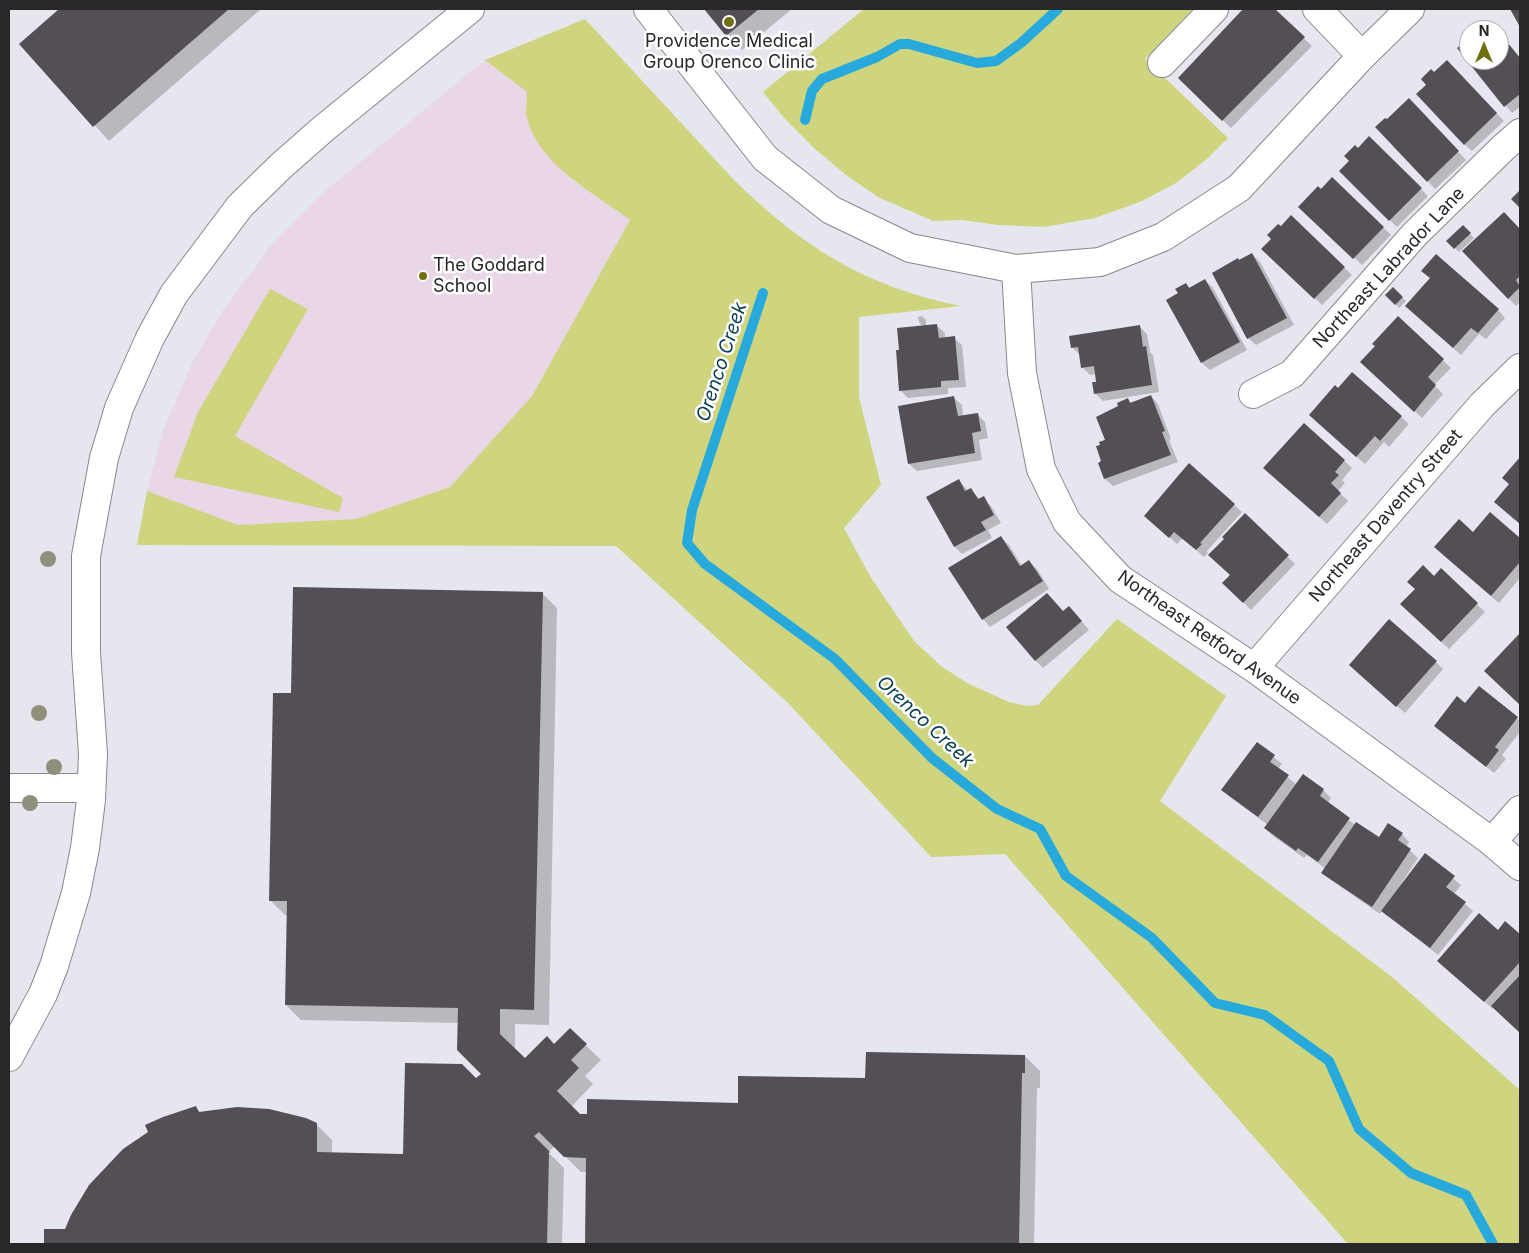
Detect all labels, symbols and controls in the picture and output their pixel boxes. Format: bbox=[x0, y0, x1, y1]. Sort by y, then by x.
marker: Providence Medical Group Orenco Clinic bbox=[722, 15, 736, 29]
north arrow bbox=[1459, 20, 1509, 70]
text: N bbox=[1479, 22, 1489, 39]
place label: Providence Medical Group Orenco Clinic bbox=[643, 31, 815, 74]
street label: Northeast Labrador Lane bbox=[1309, 183, 1469, 353]
place label: The Goddard School bbox=[433, 255, 545, 298]
marker: The Goddard School bbox=[417, 270, 429, 282]
water label: Orenco Creek bbox=[692, 299, 752, 425]
street label: Northeast Daventry Street bbox=[1305, 425, 1467, 607]
street label: Northeast Retford Avenue bbox=[1113, 566, 1305, 710]
water label: Orenco Creek bbox=[872, 671, 978, 773]

